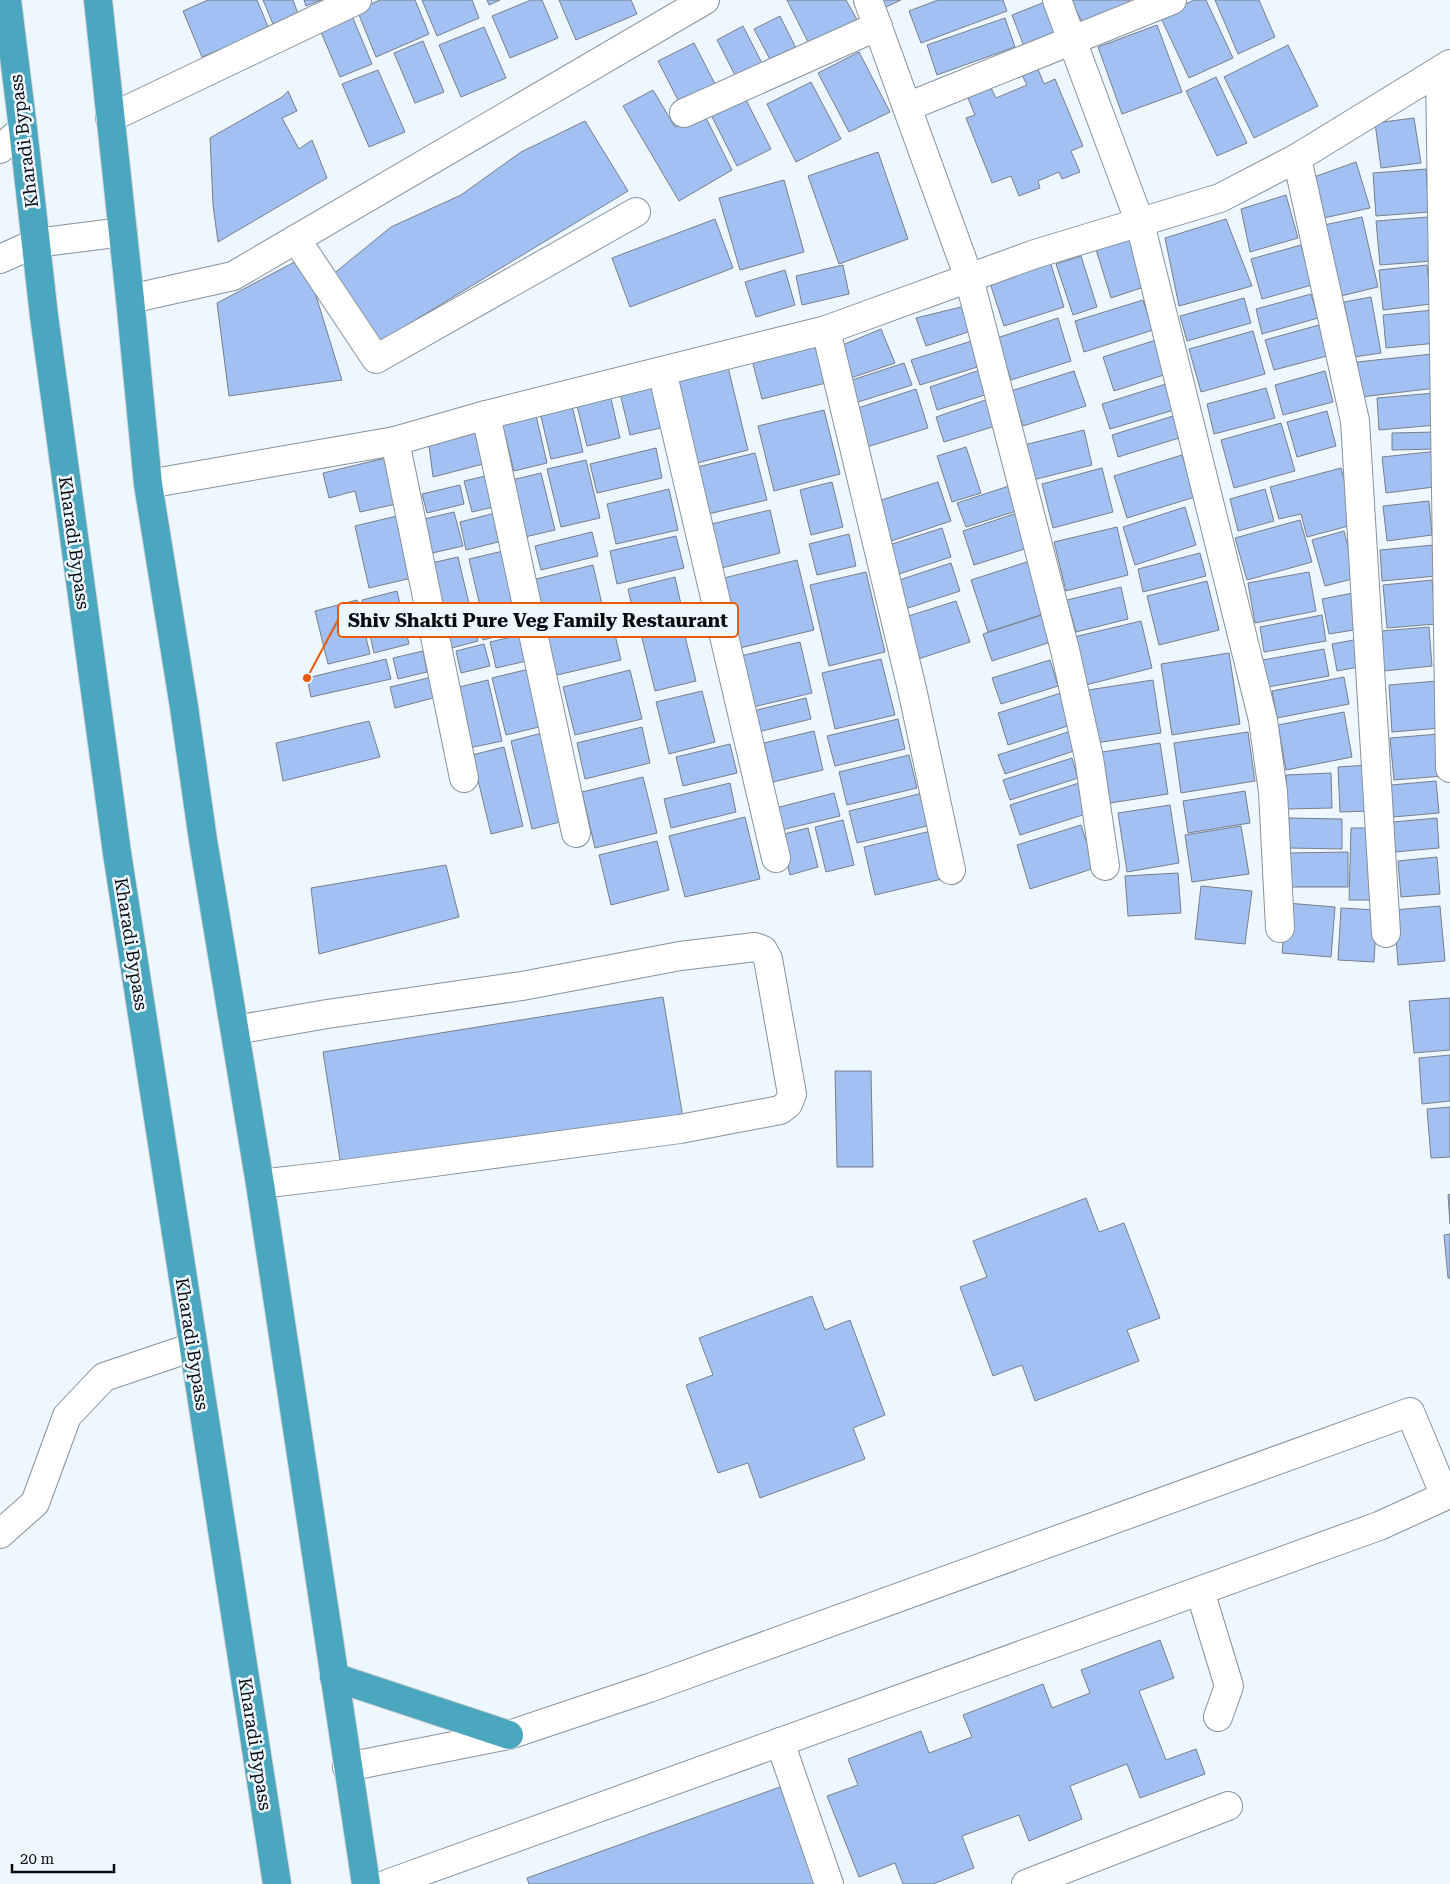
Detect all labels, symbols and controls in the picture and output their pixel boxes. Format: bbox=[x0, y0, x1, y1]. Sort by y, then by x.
street label: Kharadi Bypass bbox=[5, 73, 42, 209]
street label: Kharadi Bypass bbox=[55, 475, 94, 611]
callout: Shiv Shakti Pure Veg Family Restaurant bbox=[338, 603, 738, 637]
text: Shiv Shakti Pure Veg Family Restaurant bbox=[348, 609, 728, 632]
street label: Kharadi Bypass bbox=[111, 876, 152, 1012]
street label: Kharadi Bypass bbox=[172, 1276, 213, 1412]
street label: Kharadi Bypass bbox=[235, 1676, 276, 1812]
scale bar bbox=[12, 1842, 115, 1874]
text: 20 m bbox=[20, 1850, 55, 1868]

